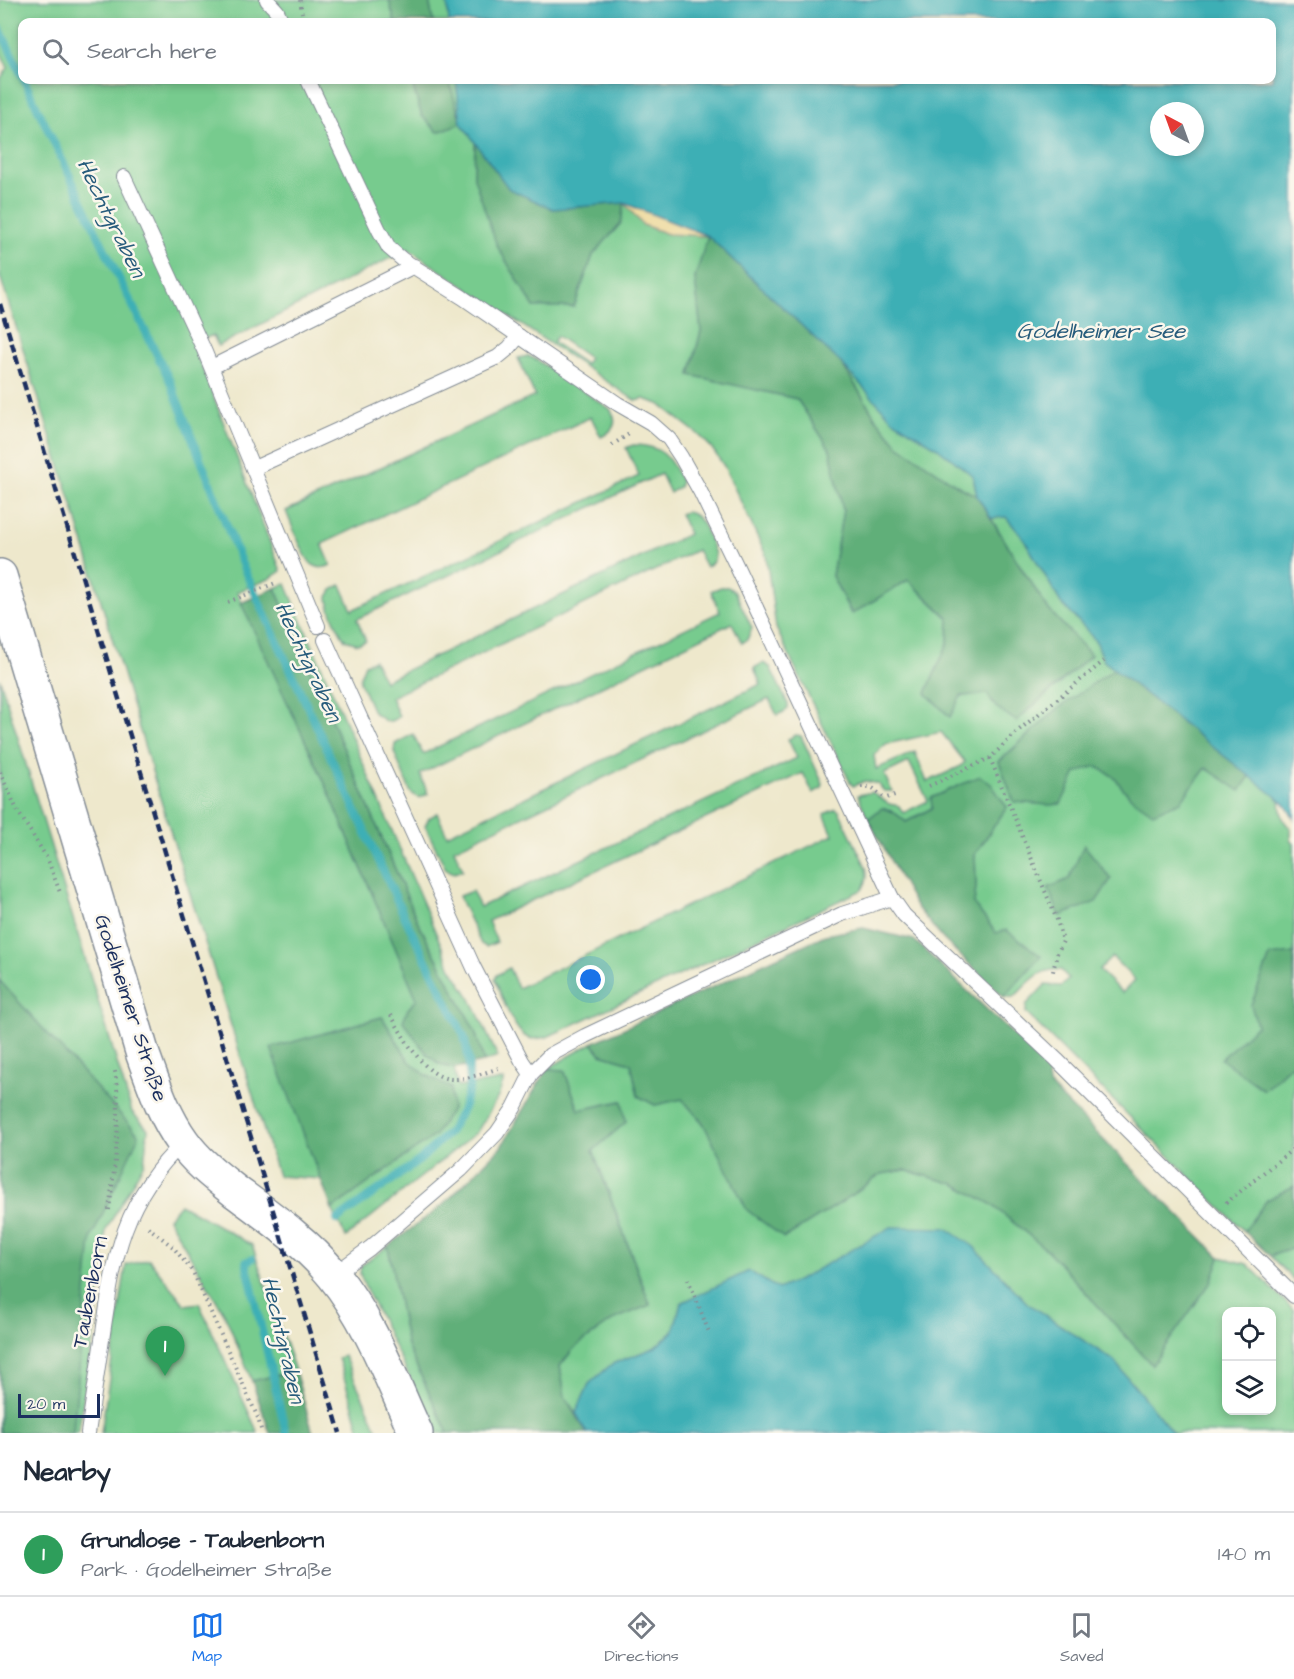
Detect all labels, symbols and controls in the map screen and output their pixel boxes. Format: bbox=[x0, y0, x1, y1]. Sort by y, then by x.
search box bbox=[18, 18, 1276, 84]
icon: search bbox=[39, 35, 72, 68]
text: Search here bbox=[87, 36, 217, 67]
north arrow bbox=[1150, 102, 1204, 156]
water label: Hechtgraben bbox=[68, 153, 154, 285]
water label: Godelheimer See bbox=[1017, 316, 1186, 347]
water label: Hechtgraben bbox=[266, 597, 350, 729]
street label: Godelheimer Straße bbox=[87, 911, 175, 1105]
your location bbox=[576, 965, 605, 994]
street label: Taubenborn bbox=[65, 1233, 115, 1351]
water label: Hechtgraben bbox=[252, 1274, 313, 1408]
map controls bbox=[1222, 1307, 1276, 1415]
button: locate bbox=[1222, 1307, 1276, 1361]
pin: 1 bbox=[146, 1326, 184, 1376]
button: layers bbox=[1222, 1361, 1276, 1415]
scale bar bbox=[18, 1391, 100, 1418]
text: 20 m bbox=[27, 1393, 65, 1415]
text: Nearby bbox=[24, 1454, 111, 1490]
text: Grundlose - Taubenborn bbox=[81, 1525, 324, 1556]
text: 1 bbox=[42, 1540, 45, 1568]
text: 140 m bbox=[1218, 1540, 1270, 1568]
text: Park · Godelheimer Straße bbox=[81, 1556, 332, 1584]
tab: Map bbox=[191, 1609, 224, 1667]
tab: Directions bbox=[605, 1609, 679, 1667]
tab: Saved bbox=[1060, 1609, 1103, 1667]

